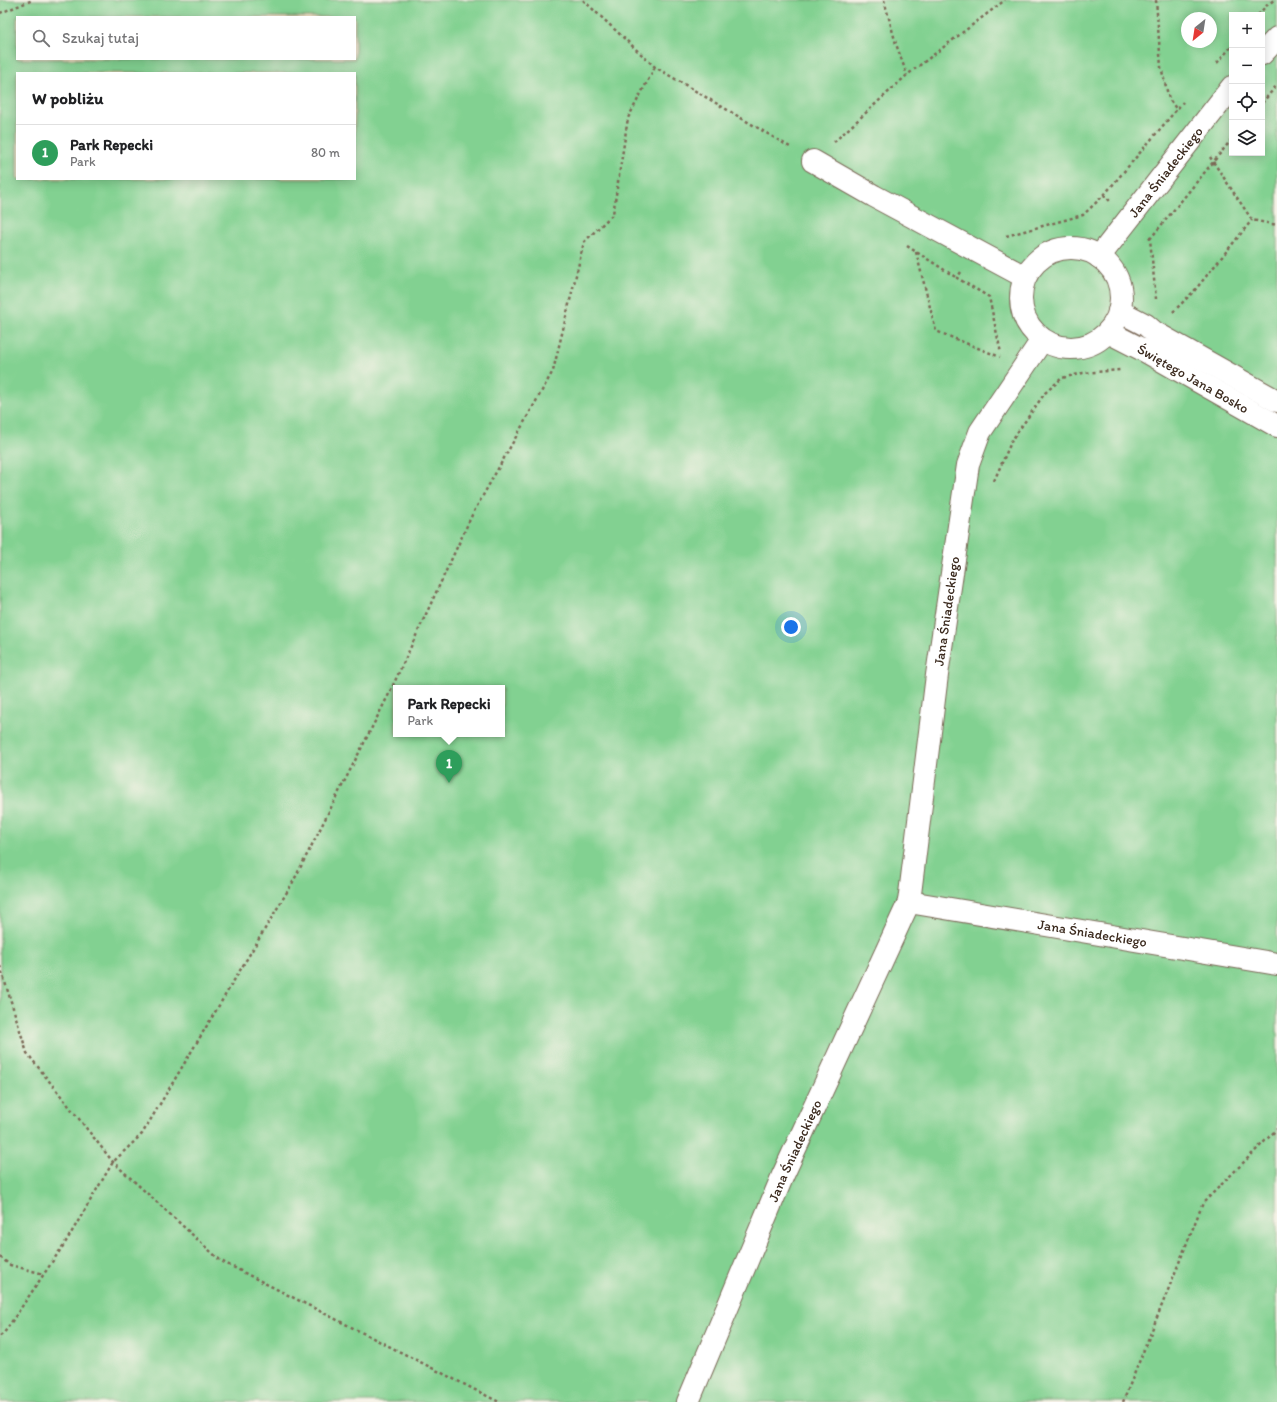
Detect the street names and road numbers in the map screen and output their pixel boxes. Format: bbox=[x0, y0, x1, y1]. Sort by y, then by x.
street label: Jana Śniadeckiego bbox=[1125, 123, 1207, 221]
street label: Świętego Jana Bosko bbox=[1134, 341, 1252, 417]
street label: Jana Śniadeckiego bbox=[930, 555, 963, 667]
street label: Jana Śniadeckiego bbox=[1036, 916, 1148, 951]
street label: Jana Śniadeckiego bbox=[765, 1097, 826, 1205]

